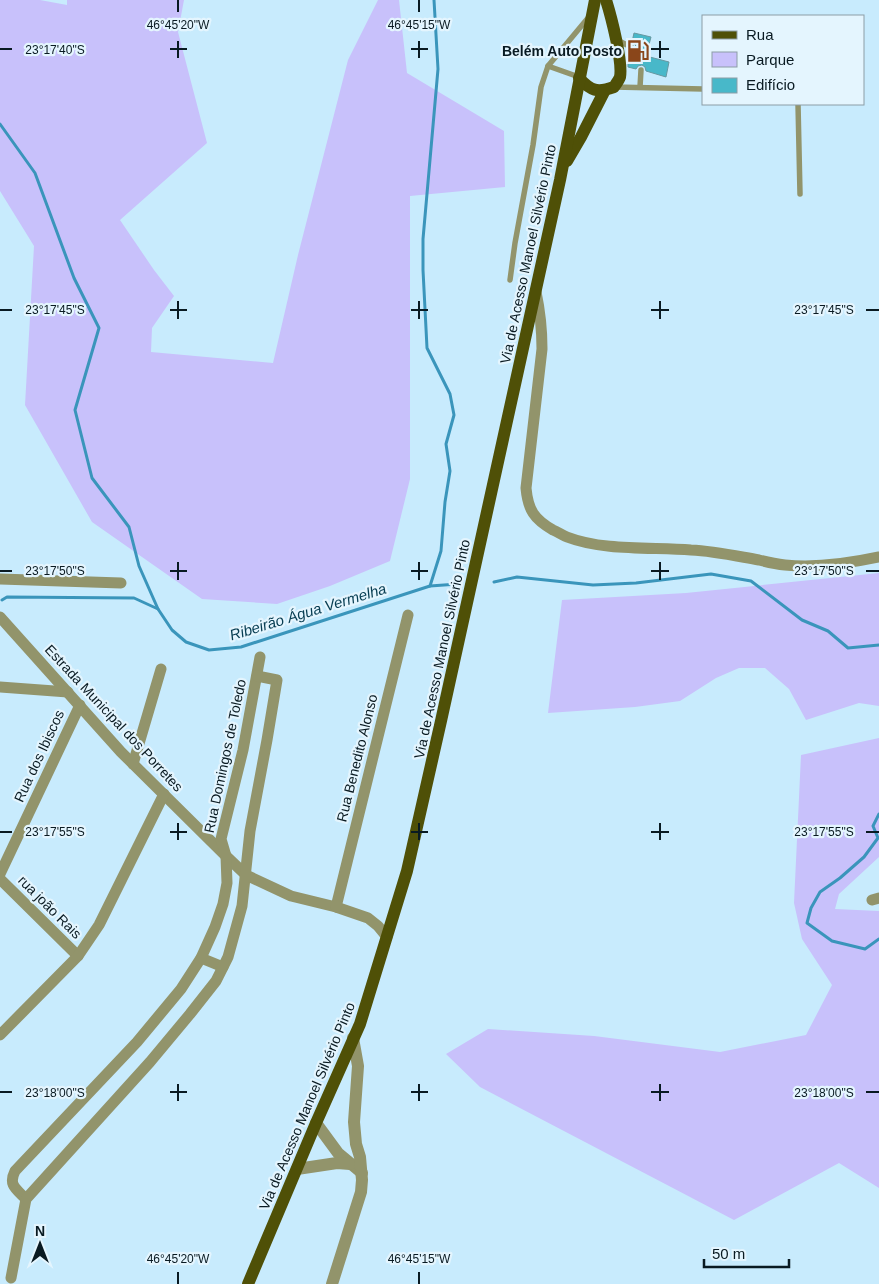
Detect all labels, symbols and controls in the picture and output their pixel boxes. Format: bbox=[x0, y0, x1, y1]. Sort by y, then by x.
legend bbox=[702, 15, 864, 105]
text: 46°45'20"W bbox=[147, 18, 210, 32]
text: 46°45'15"W bbox=[388, 18, 451, 32]
text: Rua bbox=[746, 26, 774, 43]
fuel station icon: Belém Auto Posto bbox=[625, 38, 651, 64]
text: 23°17'40"S bbox=[25, 43, 85, 57]
place label: Belém Auto Posto bbox=[502, 43, 622, 59]
text: Parque bbox=[746, 51, 794, 68]
text: Edifício bbox=[746, 76, 795, 93]
street label: Via de Acesso Manoel Silvério Pinto bbox=[497, 143, 559, 365]
text: 23°17'45"S bbox=[25, 303, 85, 317]
text: 23°17'45"S bbox=[794, 303, 854, 317]
street label: Via de Acesso Manoel Silvério Pinto bbox=[411, 538, 473, 760]
text: 23°17'50"S bbox=[25, 564, 85, 578]
text: 23°17'50"S bbox=[794, 564, 854, 578]
water label: Ribeirão Água Vermelha bbox=[227, 580, 388, 643]
street label: Estrada Municipal dos Porretes bbox=[42, 641, 186, 795]
street label: Rua Domingos de Toledo bbox=[201, 677, 249, 834]
street label: Rua Benedito Alonso bbox=[333, 692, 381, 823]
street label: Rua dos Ibiscos bbox=[11, 707, 67, 805]
text: 23°17'55"S bbox=[25, 825, 85, 839]
text: 23°17'55"S bbox=[794, 825, 854, 839]
street label: rua joão Rais bbox=[15, 872, 85, 942]
street label: Via de Acesso Manoel Silvério Pinto bbox=[256, 1000, 358, 1212]
text: 23°18'00"S bbox=[25, 1086, 85, 1100]
text: 23°18'00"S bbox=[794, 1086, 854, 1100]
north arrow bbox=[15, 1219, 65, 1269]
text: N bbox=[35, 1223, 45, 1239]
scale bar bbox=[704, 1236, 789, 1268]
text: 50 m bbox=[712, 1245, 745, 1262]
text: 46°45'20"W bbox=[147, 1252, 210, 1266]
text: 46°45'15"W bbox=[388, 1252, 451, 1266]

